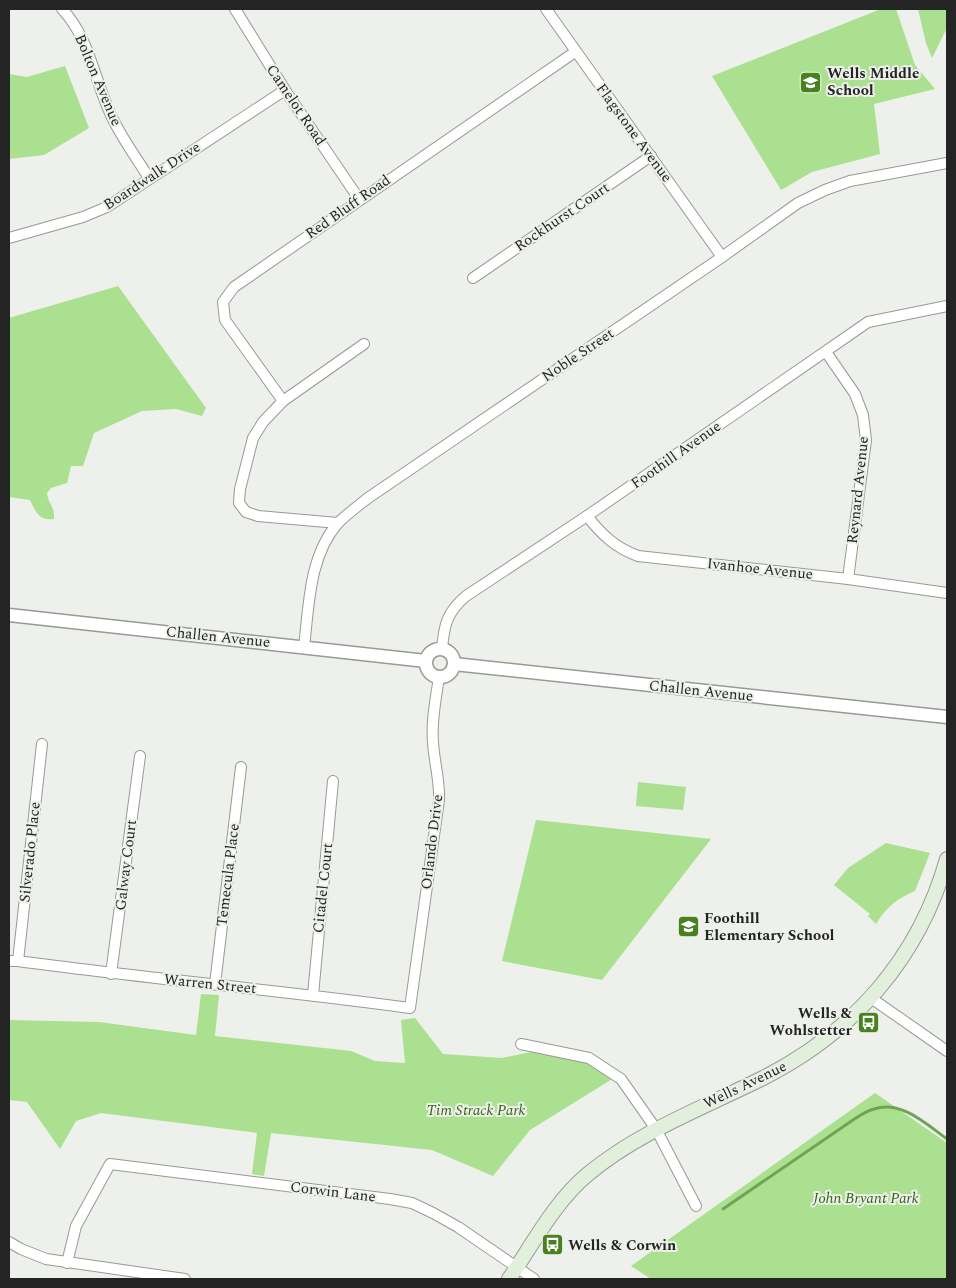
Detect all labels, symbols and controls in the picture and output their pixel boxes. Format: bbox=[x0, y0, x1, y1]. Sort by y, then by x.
street label: Bolton Avenue bbox=[68, 30, 128, 130]
street label: Camelot Road bbox=[260, 60, 332, 150]
place label: Wells Middle School bbox=[827, 62, 919, 102]
school or university icon: Wells Middle School bbox=[799, 70, 823, 94]
street label: Flagstone Avenue bbox=[590, 79, 678, 187]
street label: Boardwalk Drive bbox=[99, 136, 205, 216]
street label: Red Bluff Road bbox=[301, 169, 395, 245]
street label: Rockhurst Court bbox=[510, 177, 614, 257]
street label: Noble Street bbox=[537, 322, 619, 388]
street label: Foothill Avenue bbox=[626, 415, 726, 495]
street label: Reynard Avenue bbox=[841, 435, 875, 545]
street label: Ivanhoe Avenue bbox=[706, 552, 814, 586]
street label: Challen Avenue bbox=[165, 620, 271, 654]
street label: Challen Avenue bbox=[648, 674, 754, 708]
street label: Orlando Drive bbox=[415, 793, 449, 891]
street label: Silverado Place bbox=[13, 801, 47, 903]
street label: Galway Court bbox=[109, 818, 143, 912]
street label: Temecula Place bbox=[210, 822, 246, 928]
street label: Citadel Court bbox=[307, 842, 339, 934]
place label: Foothill Elementary School bbox=[704, 907, 835, 947]
school or university icon: Foothill Elementary School bbox=[676, 915, 700, 939]
street label: Warren Street bbox=[163, 968, 257, 1000]
place label: Wells & Wohlstetter bbox=[770, 1002, 853, 1042]
bus stop icon: Wells & Wohlstetter bbox=[856, 1010, 880, 1034]
street label: Wells Avenue bbox=[699, 1055, 791, 1115]
park label: Tim Strack Park bbox=[426, 1099, 526, 1122]
street label: Corwin Lane bbox=[289, 1175, 377, 1209]
park label: John Bryant Park bbox=[812, 1187, 919, 1210]
bus stop icon: Wells & Corwin bbox=[540, 1233, 564, 1257]
place label: Wells & Corwin bbox=[568, 1234, 676, 1257]

